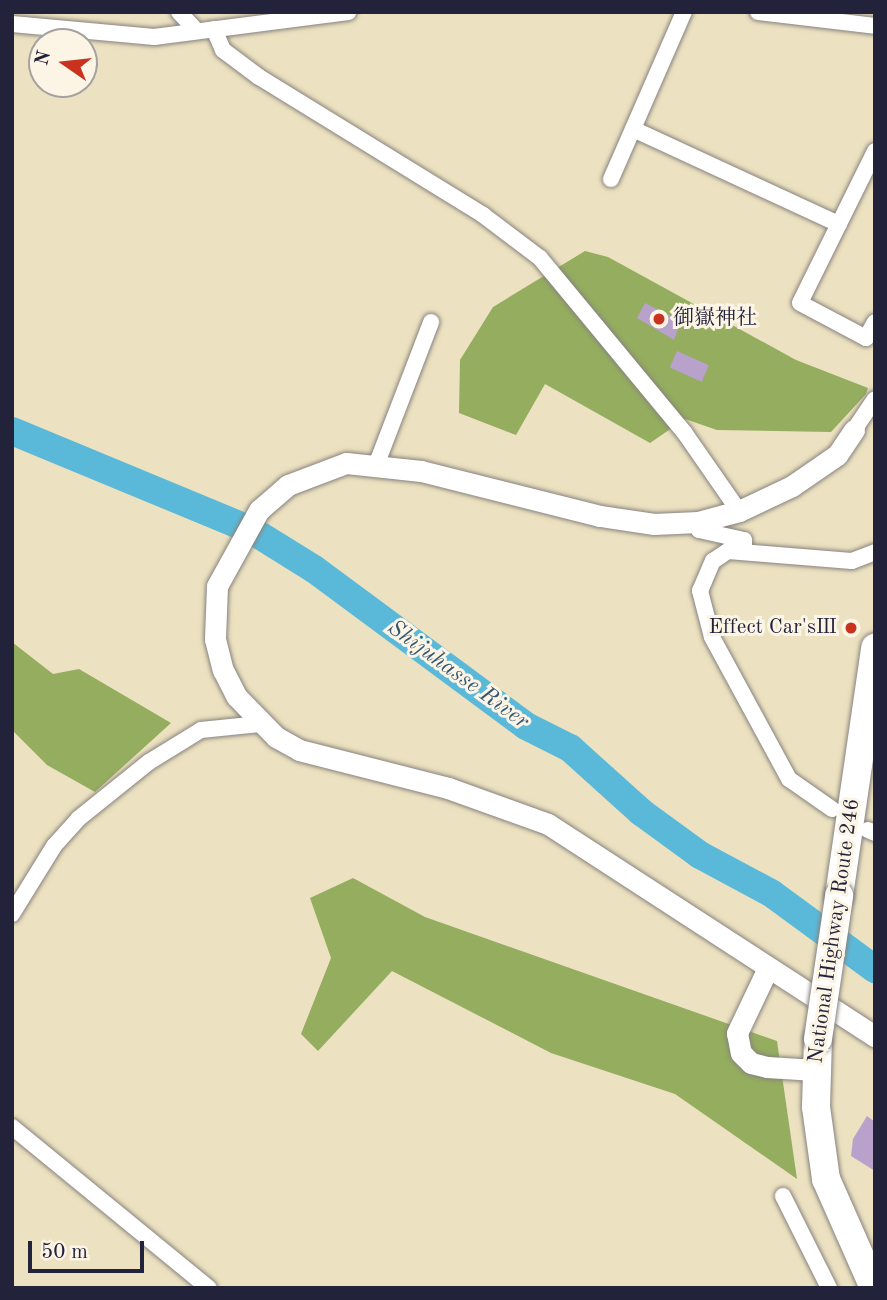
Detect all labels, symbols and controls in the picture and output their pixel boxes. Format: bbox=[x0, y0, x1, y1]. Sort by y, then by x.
north arrow bbox=[28, 28, 98, 98]
text: N bbox=[33, 49, 55, 68]
place label: 御嶽神社 bbox=[673, 306, 757, 332]
marker: 御嶽神社 bbox=[651, 311, 667, 327]
water label: Shijuhasse River bbox=[382, 614, 534, 736]
place label: Effect Car'sⅢ bbox=[708, 615, 837, 641]
marker: Effect Car'sⅢ bbox=[843, 620, 859, 636]
street label: National Highway Route 246 bbox=[804, 797, 866, 1065]
scale bar bbox=[32, 1226, 147, 1270]
text: 50 m bbox=[41, 1242, 88, 1263]

